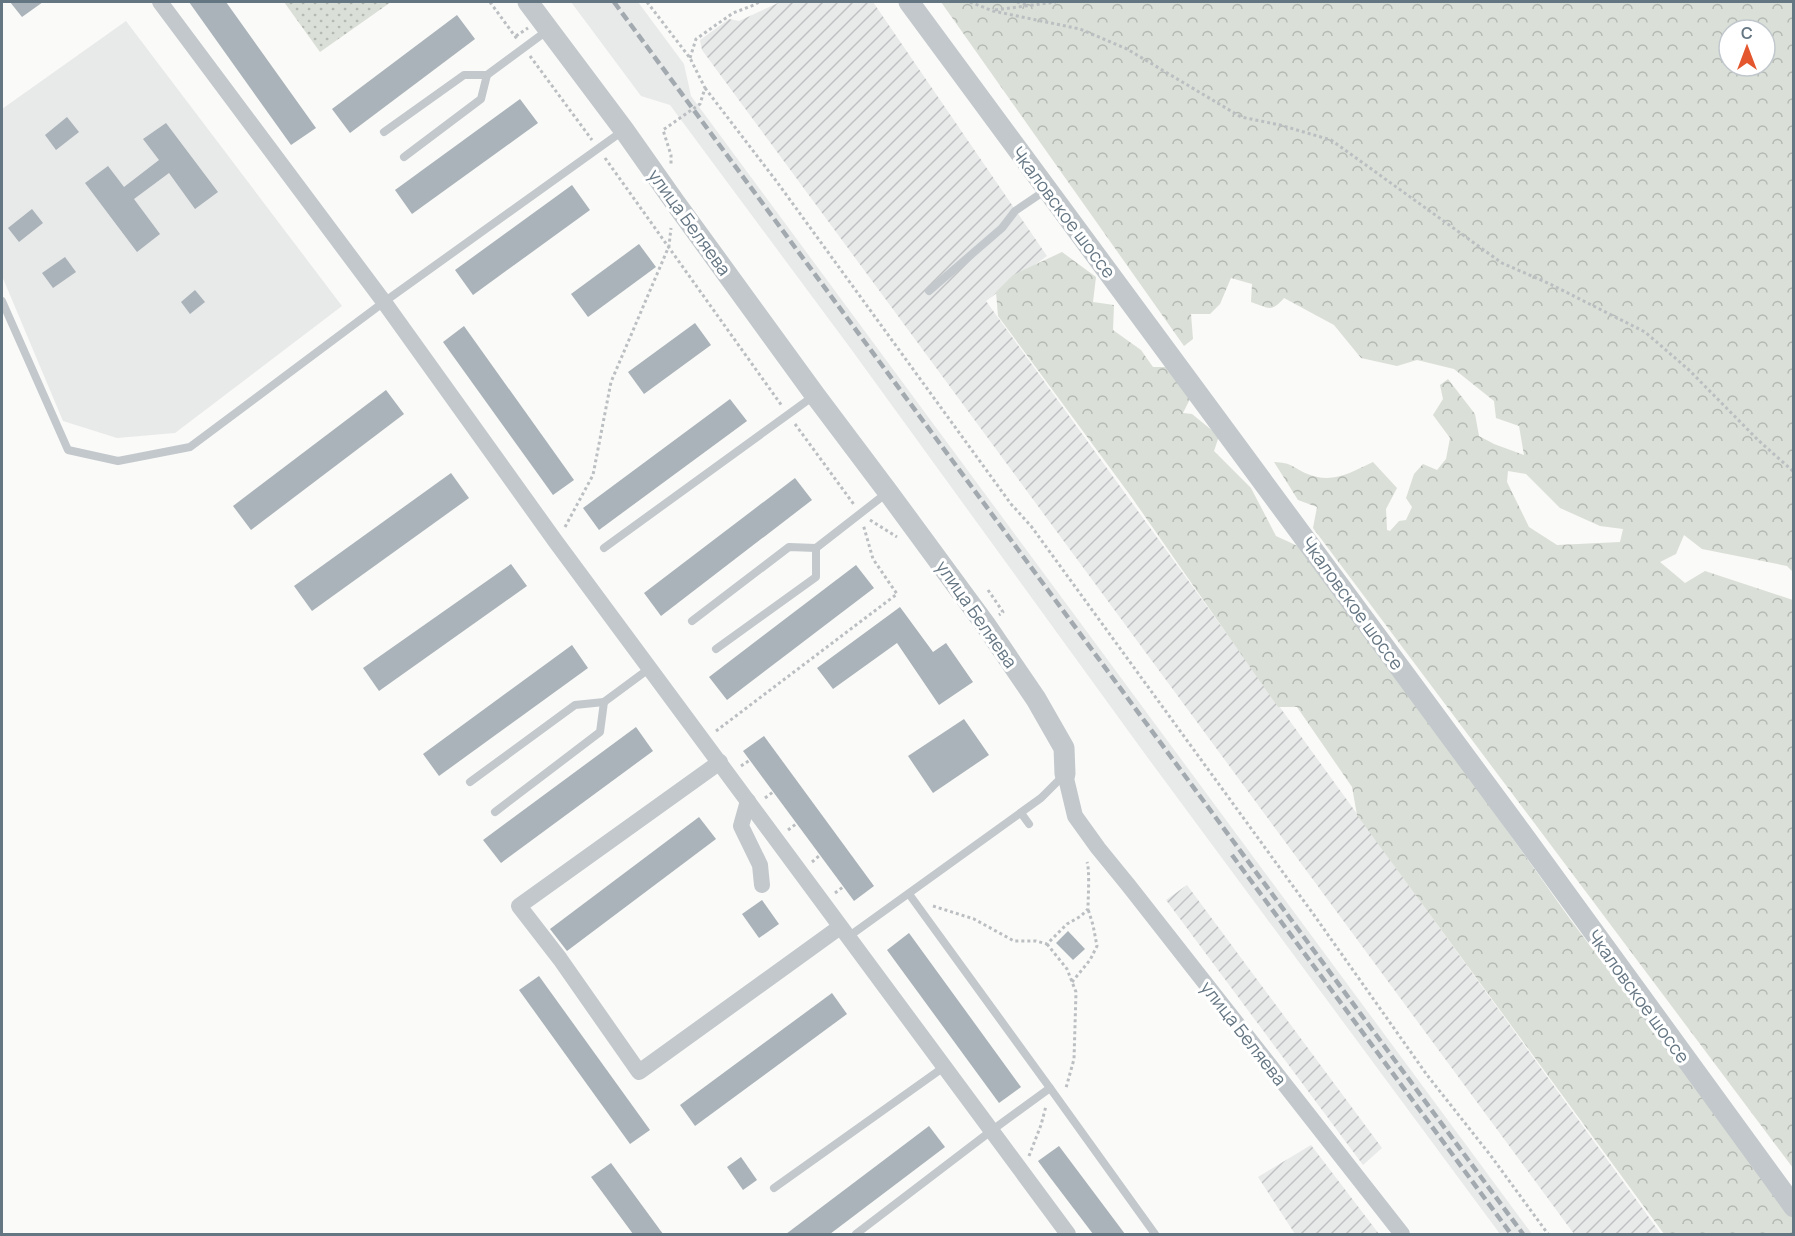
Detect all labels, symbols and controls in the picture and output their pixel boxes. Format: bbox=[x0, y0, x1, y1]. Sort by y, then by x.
north arrow bbox=[1717, 18, 1777, 78]
text: С bbox=[1741, 22, 1753, 44]
street label: Чкаловское шоссе bbox=[1007, 141, 1121, 283]
street label: улица Беляева bbox=[643, 164, 737, 280]
street label: Чкаловское шоссе bbox=[1297, 532, 1409, 674]
street label: улица Беляева bbox=[931, 555, 1023, 673]
street label: Чкаловское шоссе bbox=[1583, 925, 1695, 1067]
street label: улица Беляева bbox=[1196, 976, 1292, 1090]

